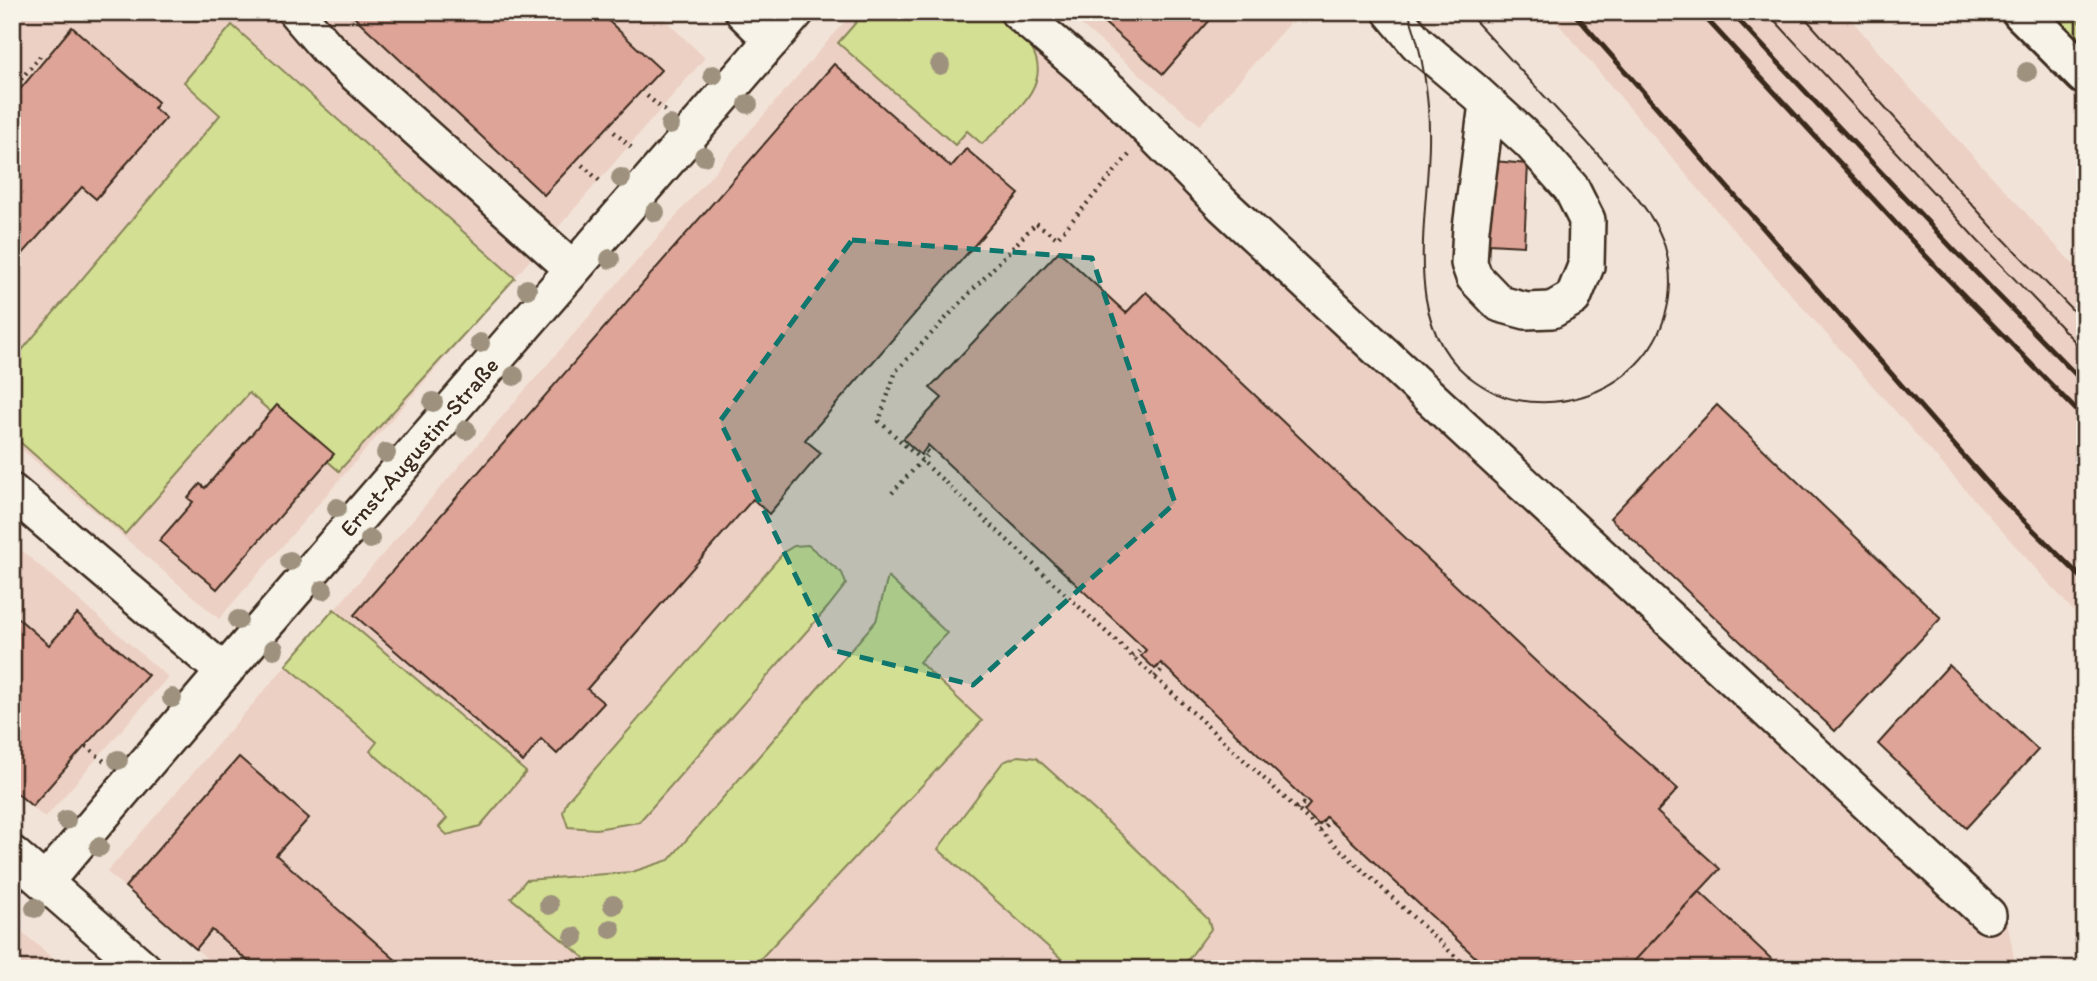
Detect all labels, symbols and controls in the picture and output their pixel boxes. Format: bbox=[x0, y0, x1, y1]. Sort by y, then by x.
street label: Ernst-Augustin-Straße bbox=[334, 351, 504, 542]

